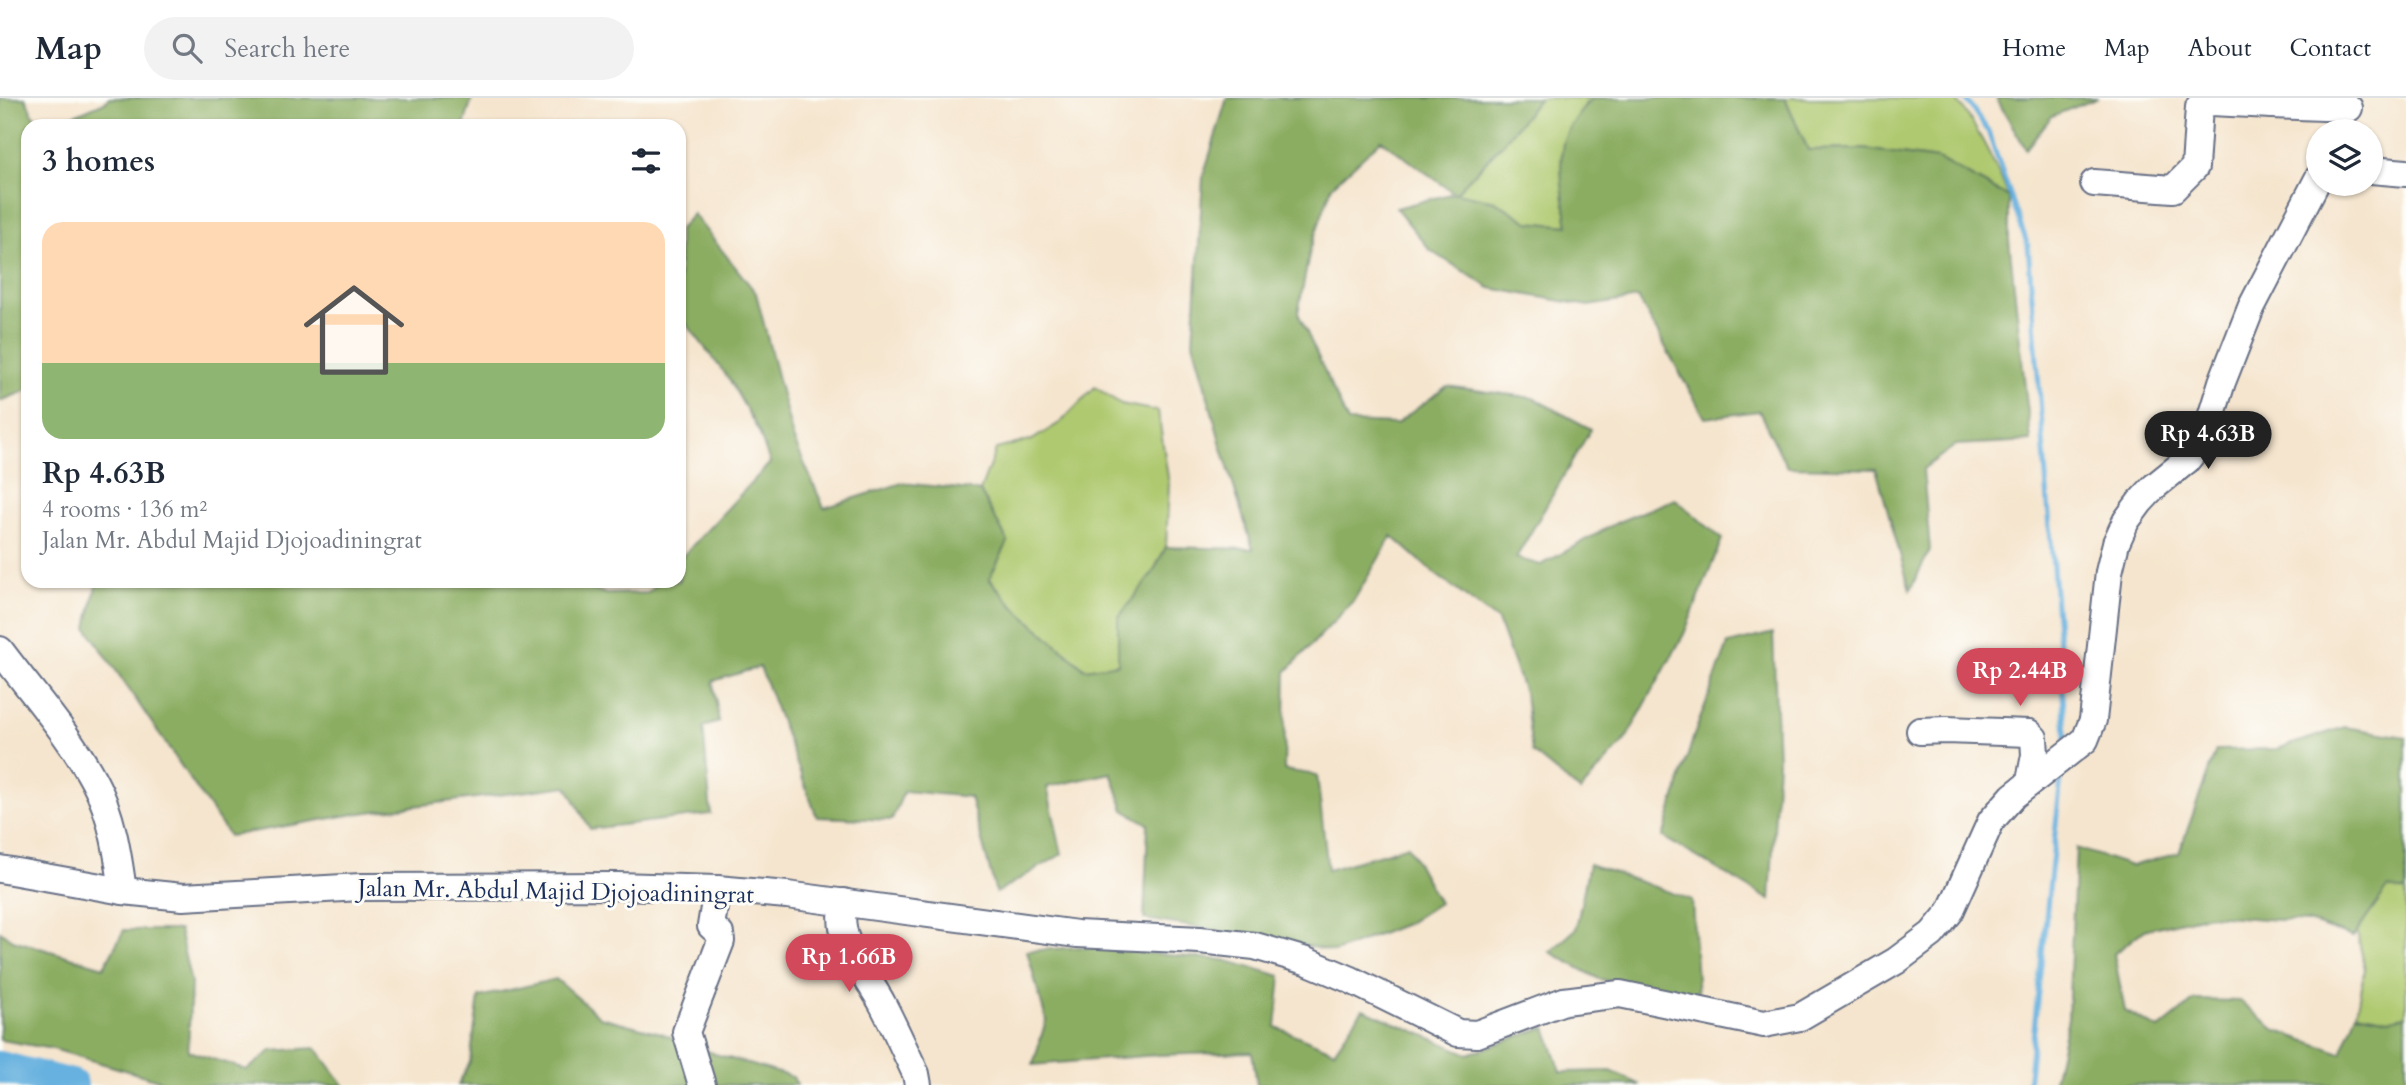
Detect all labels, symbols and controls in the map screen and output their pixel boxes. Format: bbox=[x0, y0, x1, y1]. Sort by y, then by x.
search box bbox=[144, 17, 634, 80]
text: Map bbox=[35, 26, 102, 71]
icon: search bbox=[168, 29, 206, 67]
text: Search here bbox=[224, 31, 350, 66]
text: Home bbox=[2002, 32, 2066, 65]
text: Map bbox=[2104, 32, 2150, 65]
text: About bbox=[2188, 32, 2252, 65]
text: Contact bbox=[2290, 32, 2371, 65]
map controls bbox=[2306, 119, 2383, 196]
button: layers bbox=[2306, 119, 2383, 196]
text: 3 homes bbox=[42, 141, 155, 182]
icon: filters bbox=[627, 142, 665, 180]
icon: home bbox=[291, 267, 417, 393]
pin: Rp 4.63B bbox=[2136, 412, 2280, 471]
text: Rp 4.63B bbox=[2161, 418, 2255, 449]
text: Rp 4.63B bbox=[42, 453, 166, 494]
text: 4 rooms · 136 m² bbox=[42, 494, 207, 525]
text: Jalan Mr. Abdul Majid Djojoadiningrat bbox=[42, 525, 422, 556]
pin: Rp 2.44B bbox=[1948, 648, 2092, 708]
text: Rp 2.44B bbox=[1973, 655, 2067, 686]
street label: Jalan Mr. Abdul Majid Djojoadiningrat bbox=[355, 871, 755, 911]
pin: Rp 1.66B bbox=[777, 934, 921, 994]
text: Rp 1.66B bbox=[802, 941, 896, 972]

